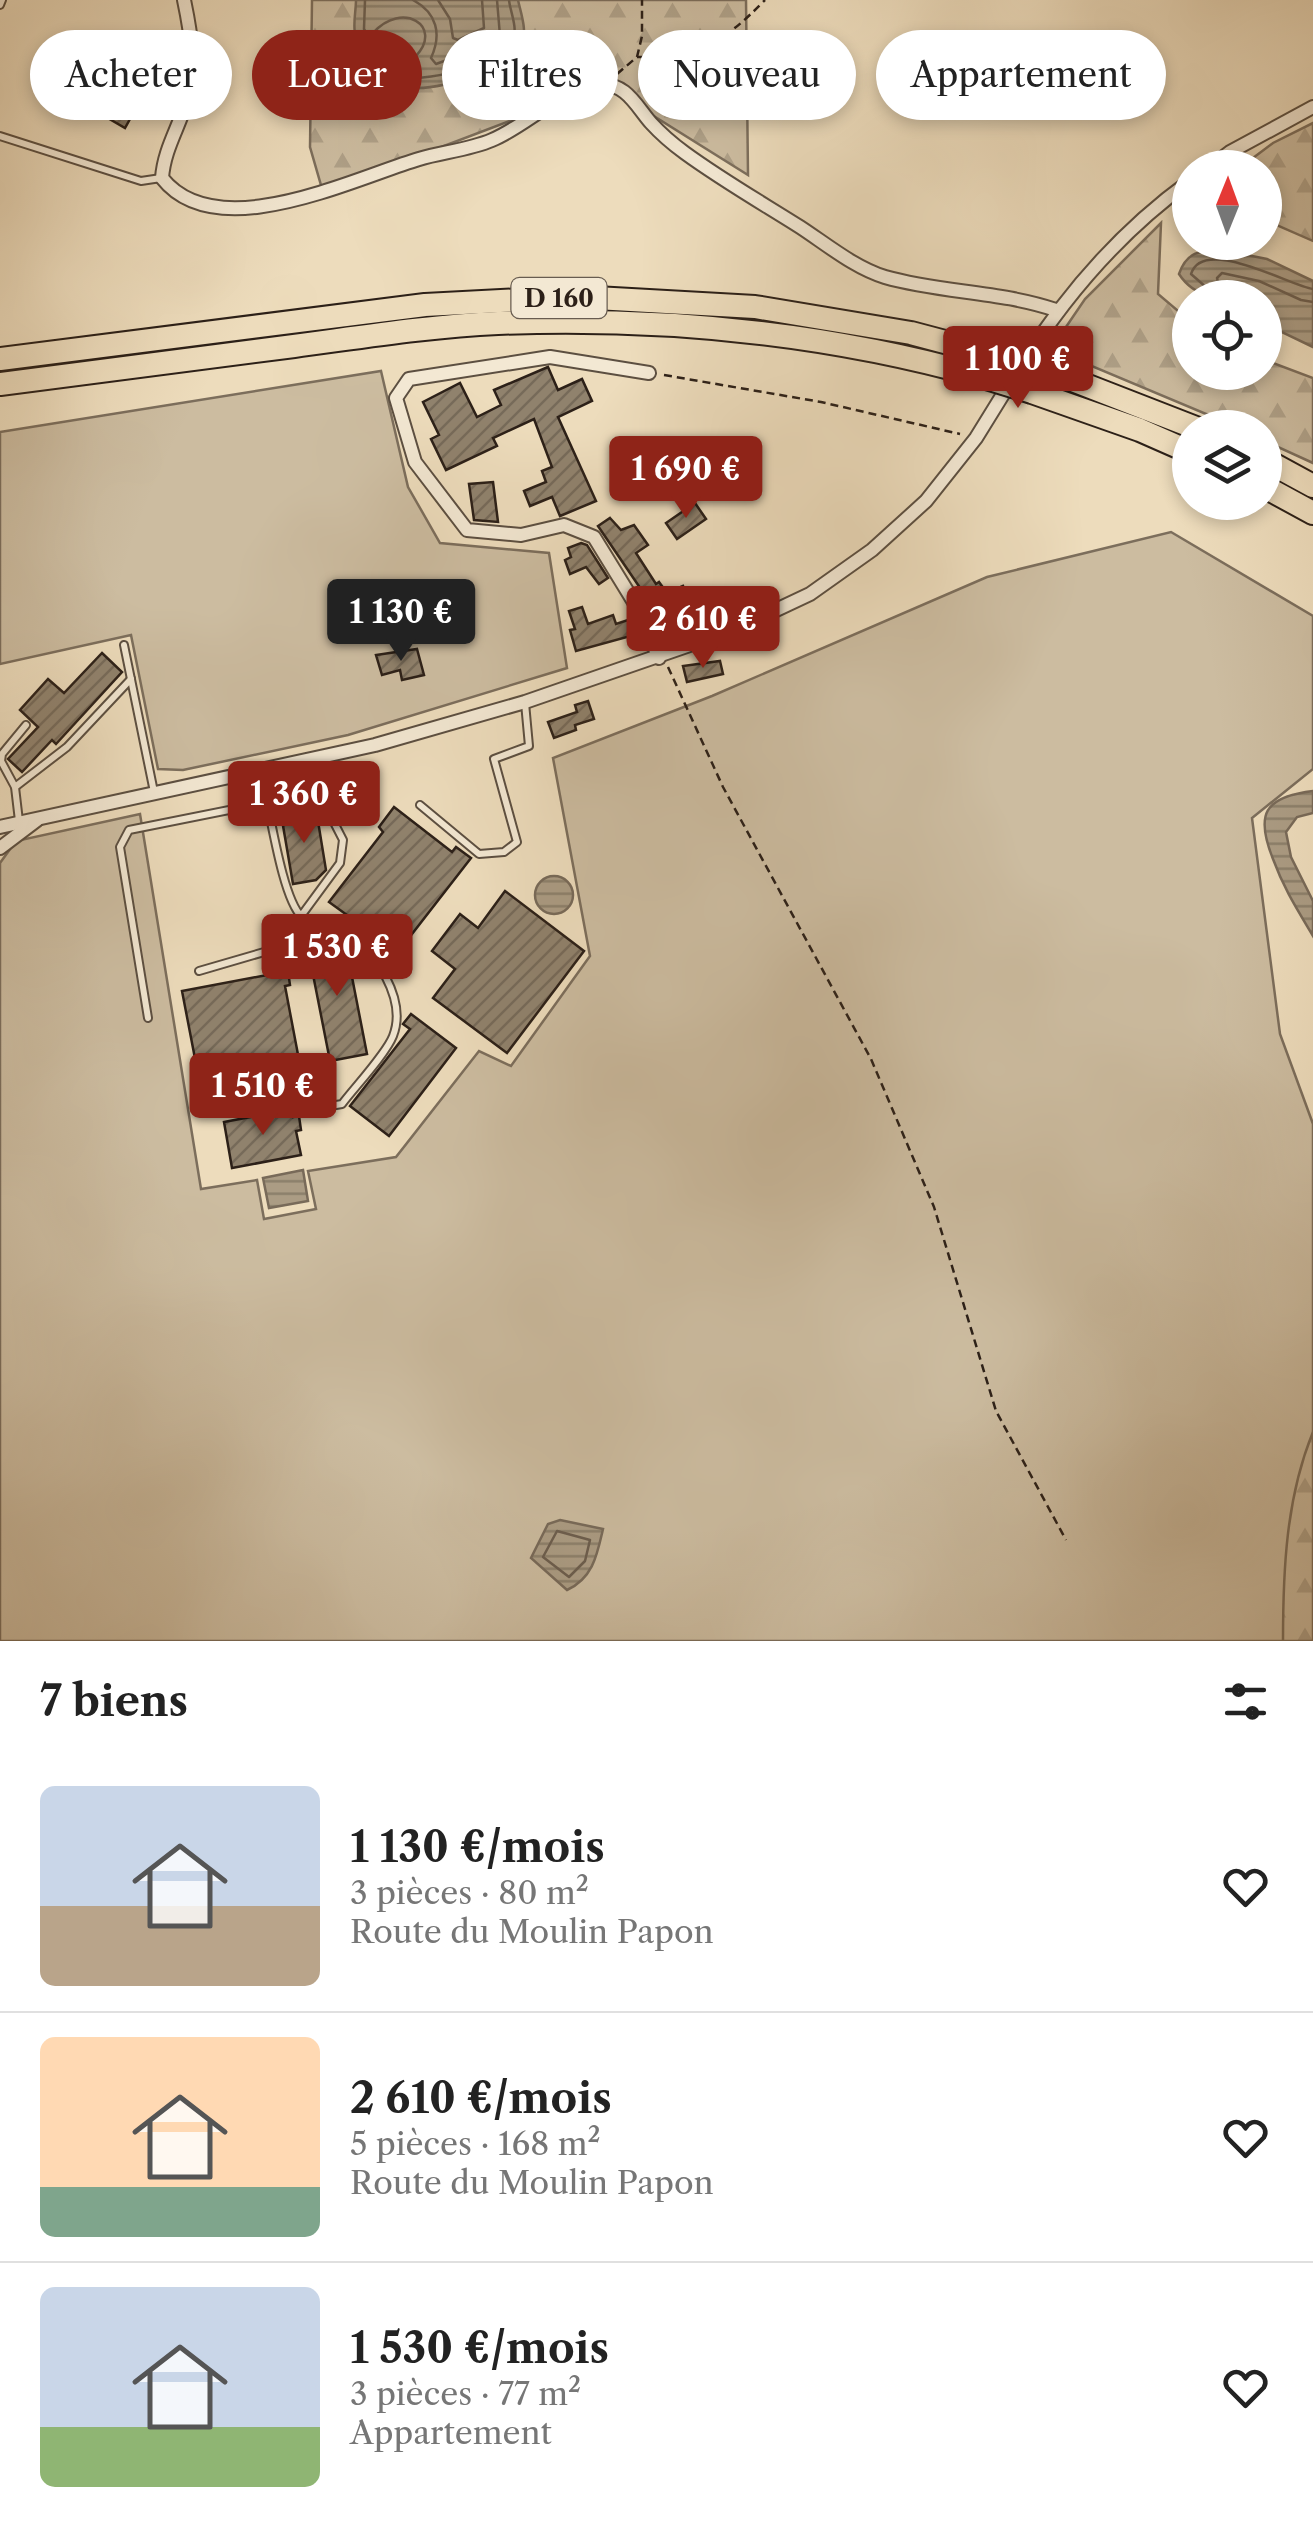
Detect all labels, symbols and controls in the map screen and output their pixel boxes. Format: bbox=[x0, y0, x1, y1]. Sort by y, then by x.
chip: Acheter bbox=[30, 30, 232, 120]
chip: Louer bbox=[252, 30, 422, 120]
chip: Filtres bbox=[442, 30, 618, 120]
chip: Nouveau bbox=[638, 30, 856, 120]
chip: Appartement bbox=[876, 30, 1166, 120]
north arrow bbox=[1172, 150, 1282, 260]
map controls bbox=[1172, 150, 1282, 520]
road number: D 160 bbox=[512, 278, 606, 318]
button: locate bbox=[1172, 280, 1282, 390]
pin: 1 100 € bbox=[926, 326, 1110, 411]
text: 1 100 € bbox=[965, 339, 1071, 378]
button: layers bbox=[1172, 410, 1282, 520]
pin: 1 690 € bbox=[594, 436, 778, 521]
text: 1 690 € bbox=[631, 449, 741, 488]
pin: 1 130 € bbox=[309, 579, 493, 664]
pin: 2 610 € bbox=[611, 586, 795, 671]
text: 1 130 € bbox=[349, 592, 453, 631]
text: 2 610 € bbox=[649, 599, 757, 638]
pin: 1 360 € bbox=[212, 761, 396, 846]
text: 1 360 € bbox=[250, 774, 358, 813]
pin: 1 530 € bbox=[245, 914, 429, 999]
text: 1 530 € bbox=[284, 927, 390, 966]
pin: 1 510 € bbox=[171, 1053, 355, 1138]
text: 1 510 € bbox=[212, 1066, 314, 1105]
icon: filters bbox=[1218, 1674, 1273, 1729]
text: 7 biens bbox=[40, 1675, 188, 1727]
text: 1 130 €/mois bbox=[350, 1821, 605, 1873]
icon: home bbox=[120, 1826, 240, 1946]
icon: heart bbox=[1218, 1859, 1273, 1914]
text: 3 pièces · 80 m² bbox=[350, 1873, 589, 1912]
text: Route du Moulin Papon bbox=[350, 1912, 714, 1951]
text: 2 610 €/mois bbox=[350, 2072, 612, 2124]
icon: home bbox=[120, 2077, 240, 2197]
icon: heart bbox=[1218, 2110, 1273, 2165]
text: 5 pièces · 168 m² bbox=[350, 2124, 601, 2163]
text: Route du Moulin Papon bbox=[350, 2163, 714, 2202]
text: 1 530 €/mois bbox=[350, 2322, 609, 2374]
icon: home bbox=[120, 2327, 240, 2447]
icon: heart bbox=[1218, 2360, 1273, 2415]
text: 3 pièces · 77 m² bbox=[350, 2374, 581, 2413]
text: Appartement bbox=[350, 2413, 552, 2452]

